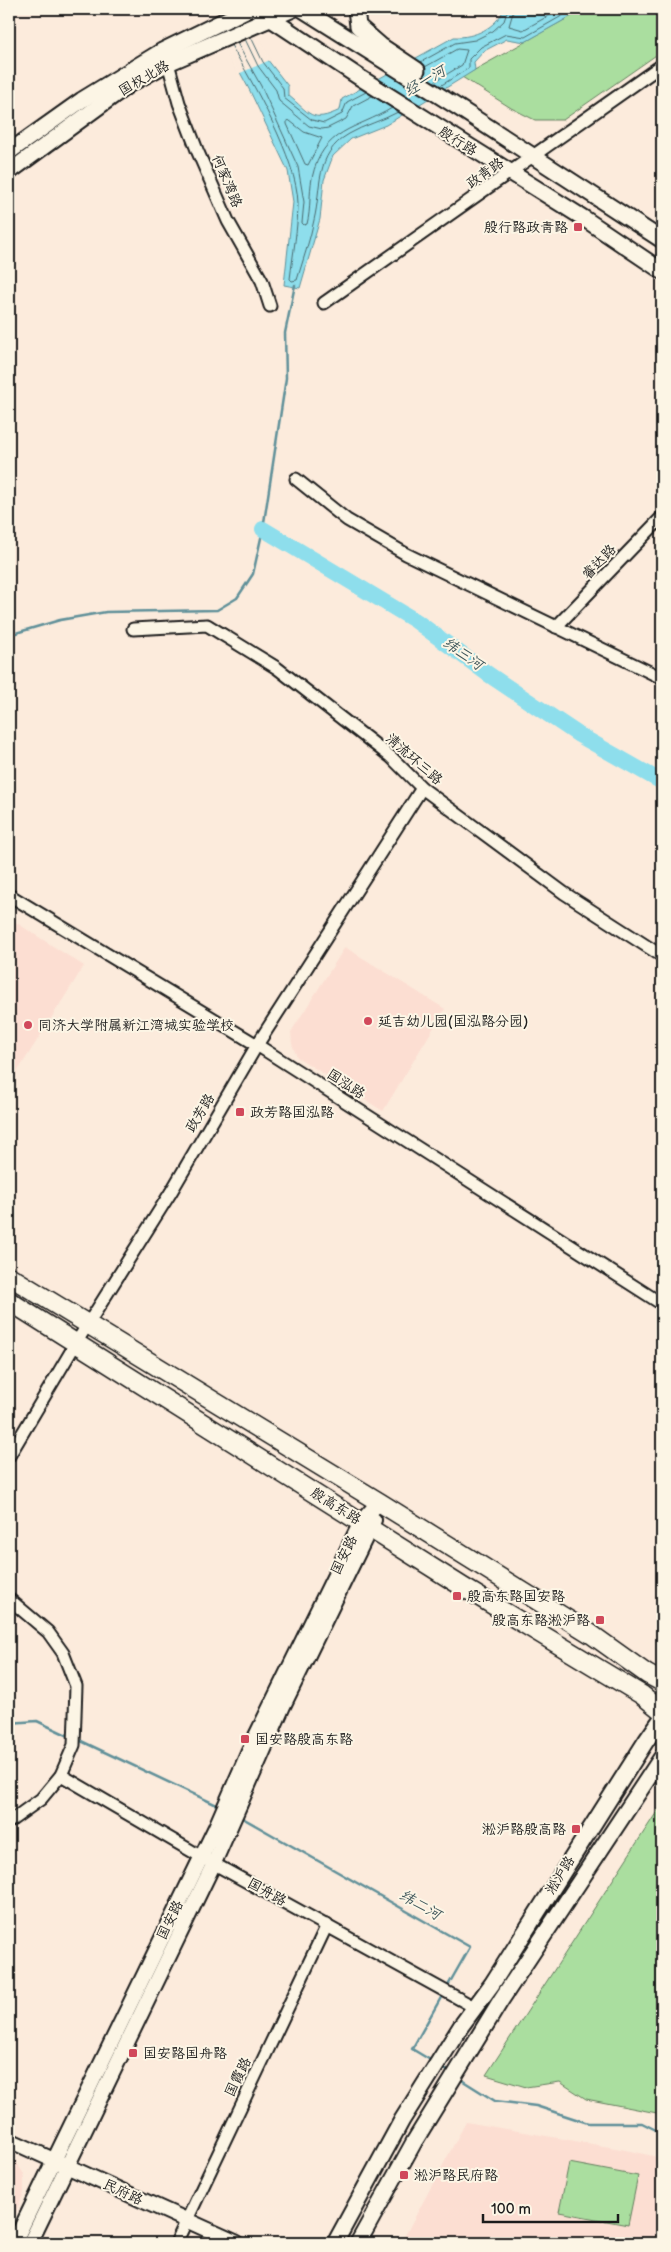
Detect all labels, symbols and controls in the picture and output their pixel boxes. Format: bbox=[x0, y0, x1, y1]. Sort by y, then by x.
street label: 国权北路 bbox=[116, 57, 172, 99]
water label: 经一河 bbox=[401, 60, 452, 100]
street label: 殷行路 bbox=[436, 123, 480, 159]
street label: 何家湾路 bbox=[208, 152, 246, 210]
street label: 政青路 bbox=[463, 154, 507, 192]
place label: 殷行路政青路 bbox=[484, 219, 568, 236]
marker: 殷行路政青路 bbox=[572, 221, 584, 233]
street label: 睿达路 bbox=[578, 541, 620, 583]
water label: 纬三河 bbox=[439, 633, 489, 676]
street label: 清流环三路 bbox=[382, 730, 446, 788]
place label: 延吉幼儿园(国泓路分园) bbox=[378, 1013, 528, 1030]
marker: 延吉幼儿园(国泓路分园) bbox=[362, 1015, 374, 1027]
place label: 同济大学附属新江湾城实验学校 bbox=[38, 1017, 234, 1034]
marker: 同济大学附属新江湾城实验学校 bbox=[22, 1019, 34, 1031]
street label: 国泓路 bbox=[324, 1065, 368, 1103]
street label: 政芳路 bbox=[182, 1091, 218, 1135]
place label: 政芳路国泓路 bbox=[250, 1104, 334, 1121]
marker: 政芳路国泓路 bbox=[234, 1106, 246, 1118]
street label: 殷高东路 bbox=[308, 1484, 364, 1528]
street label: 国安路 bbox=[327, 1532, 361, 1578]
place label: 殷高东路国安路 bbox=[467, 1588, 565, 1605]
marker: 殷高东路国安路 bbox=[451, 1590, 463, 1602]
place label: 殷高东路淞沪路 bbox=[492, 1612, 590, 1629]
marker: 殷高东路淞沪路 bbox=[594, 1614, 606, 1626]
place label: 国安路殷高东路 bbox=[255, 1731, 353, 1748]
marker: 国安路殷高东路 bbox=[239, 1733, 251, 1745]
place label: 淞沪路殷高路 bbox=[482, 1821, 566, 1838]
marker: 淞沪路殷高路 bbox=[570, 1823, 582, 1835]
street label: 淞沪路 bbox=[542, 1853, 578, 1897]
street label: 国舟路 bbox=[245, 1874, 289, 1910]
water label: 纬二河 bbox=[396, 1886, 447, 1926]
street label: 国安路 bbox=[153, 1897, 187, 1943]
place label: 国安路国舟路 bbox=[143, 2045, 227, 2062]
marker: 国安路国舟路 bbox=[127, 2047, 139, 2059]
street label: 国霞路 bbox=[221, 2054, 255, 2100]
place label: 淞沪路民府路 bbox=[414, 2167, 498, 2184]
marker: 淞沪路民府路 bbox=[398, 2169, 410, 2181]
street label: 民府路 bbox=[100, 2175, 146, 2209]
scale bar bbox=[483, 2192, 618, 2224]
text: 100 m bbox=[491, 2200, 531, 2219]

